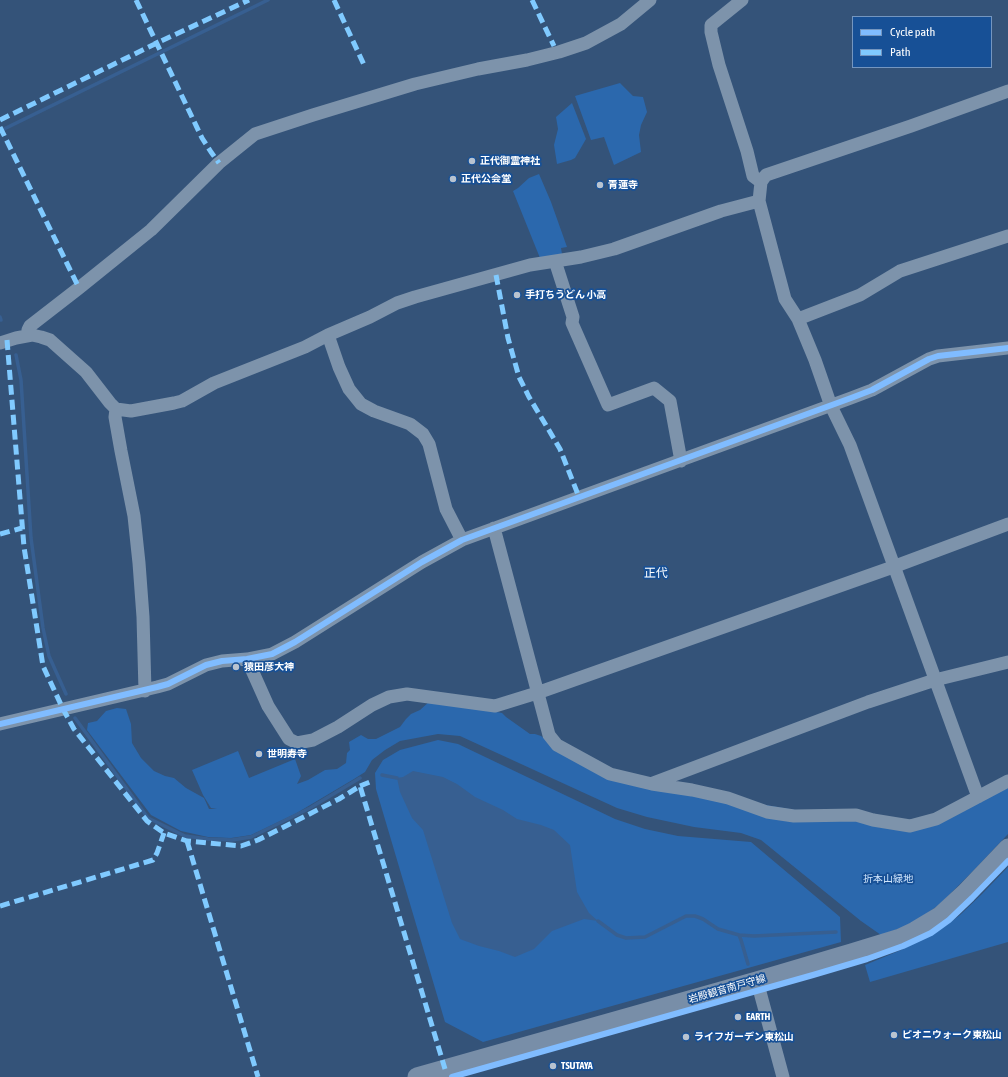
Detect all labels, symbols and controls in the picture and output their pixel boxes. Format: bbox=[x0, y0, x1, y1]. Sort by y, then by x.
legend bbox=[852, 16, 992, 68]
text: Cycle path bbox=[890, 25, 935, 39]
text: Path bbox=[890, 45, 911, 59]
place label: 正代御霊神社 bbox=[480, 155, 540, 167]
marker: 正代御霊神社 bbox=[467, 156, 477, 166]
place label: 正代公会堂 bbox=[461, 173, 511, 185]
marker: 正代公会堂 bbox=[448, 174, 458, 184]
place label: 青蓮寺 bbox=[608, 179, 638, 191]
marker: 青蓮寺 bbox=[595, 180, 605, 190]
place label: 手打ちうどん 小高 bbox=[525, 289, 606, 301]
marker: 手打ちうどん 小高 bbox=[512, 290, 522, 300]
district label: 正代 bbox=[644, 566, 668, 580]
place label: 猿田彦大神 bbox=[244, 661, 294, 673]
marker: 猿田彦大神 bbox=[231, 662, 241, 672]
place label: 世明寿寺 bbox=[267, 748, 307, 760]
marker: 世明寿寺 bbox=[254, 749, 264, 759]
park label: 折本山緑地 bbox=[863, 873, 913, 885]
street label: 岩殿観音南戸守線 bbox=[687, 972, 767, 1006]
place label: EARTH bbox=[746, 1011, 770, 1023]
marker: EARTH bbox=[733, 1012, 743, 1022]
place label: ピオニウォーク東松山 bbox=[902, 1029, 1002, 1041]
marker: ピオニウォーク東松山 bbox=[889, 1030, 899, 1040]
place label: ライフガーデン東松山 bbox=[694, 1031, 794, 1043]
marker: ライフガーデン東松山 bbox=[681, 1032, 691, 1042]
place label: TSUTAYA bbox=[561, 1060, 593, 1072]
marker: TSUTAYA bbox=[548, 1061, 558, 1071]

